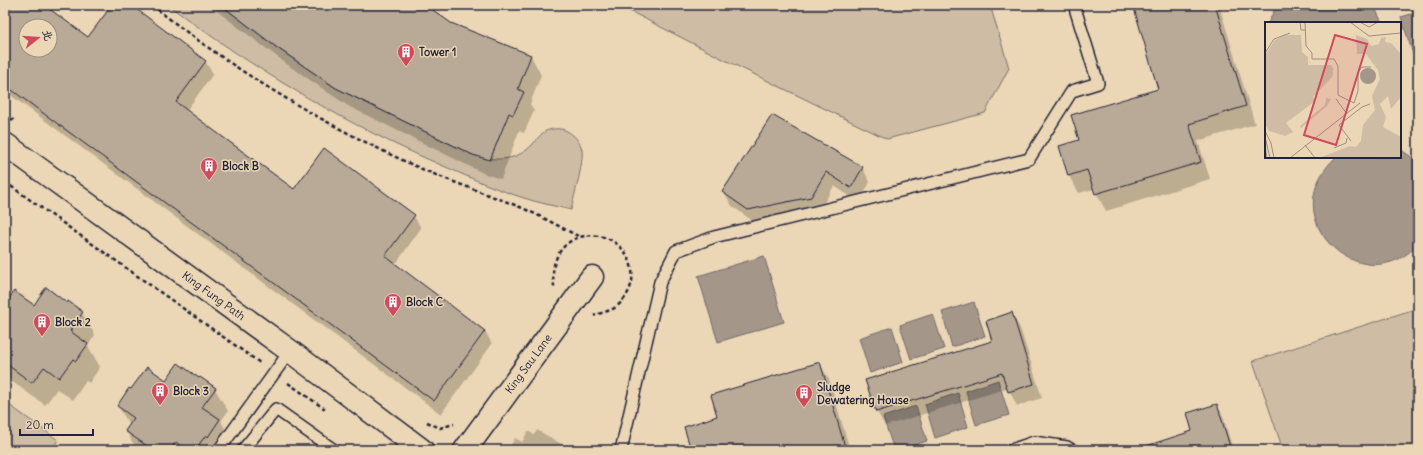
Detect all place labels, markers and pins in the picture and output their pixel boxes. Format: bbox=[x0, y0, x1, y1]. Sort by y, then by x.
building icon: Tower 1 bbox=[396, 42, 416, 67]
place label: Tower 1 bbox=[419, 45, 456, 59]
building icon: Block B bbox=[199, 156, 219, 181]
place label: Block B bbox=[222, 159, 259, 173]
building icon: Block C bbox=[383, 292, 403, 317]
place label: Block C bbox=[406, 295, 444, 309]
building icon: Block 2 bbox=[32, 312, 52, 337]
place label: Block 2 bbox=[55, 315, 91, 329]
place label: Sludge Dewatering House bbox=[817, 380, 909, 408]
building icon: Block 3 bbox=[150, 381, 170, 406]
building icon: Sludge Dewatering House bbox=[794, 383, 814, 408]
place label: Block 3 bbox=[173, 384, 209, 398]

